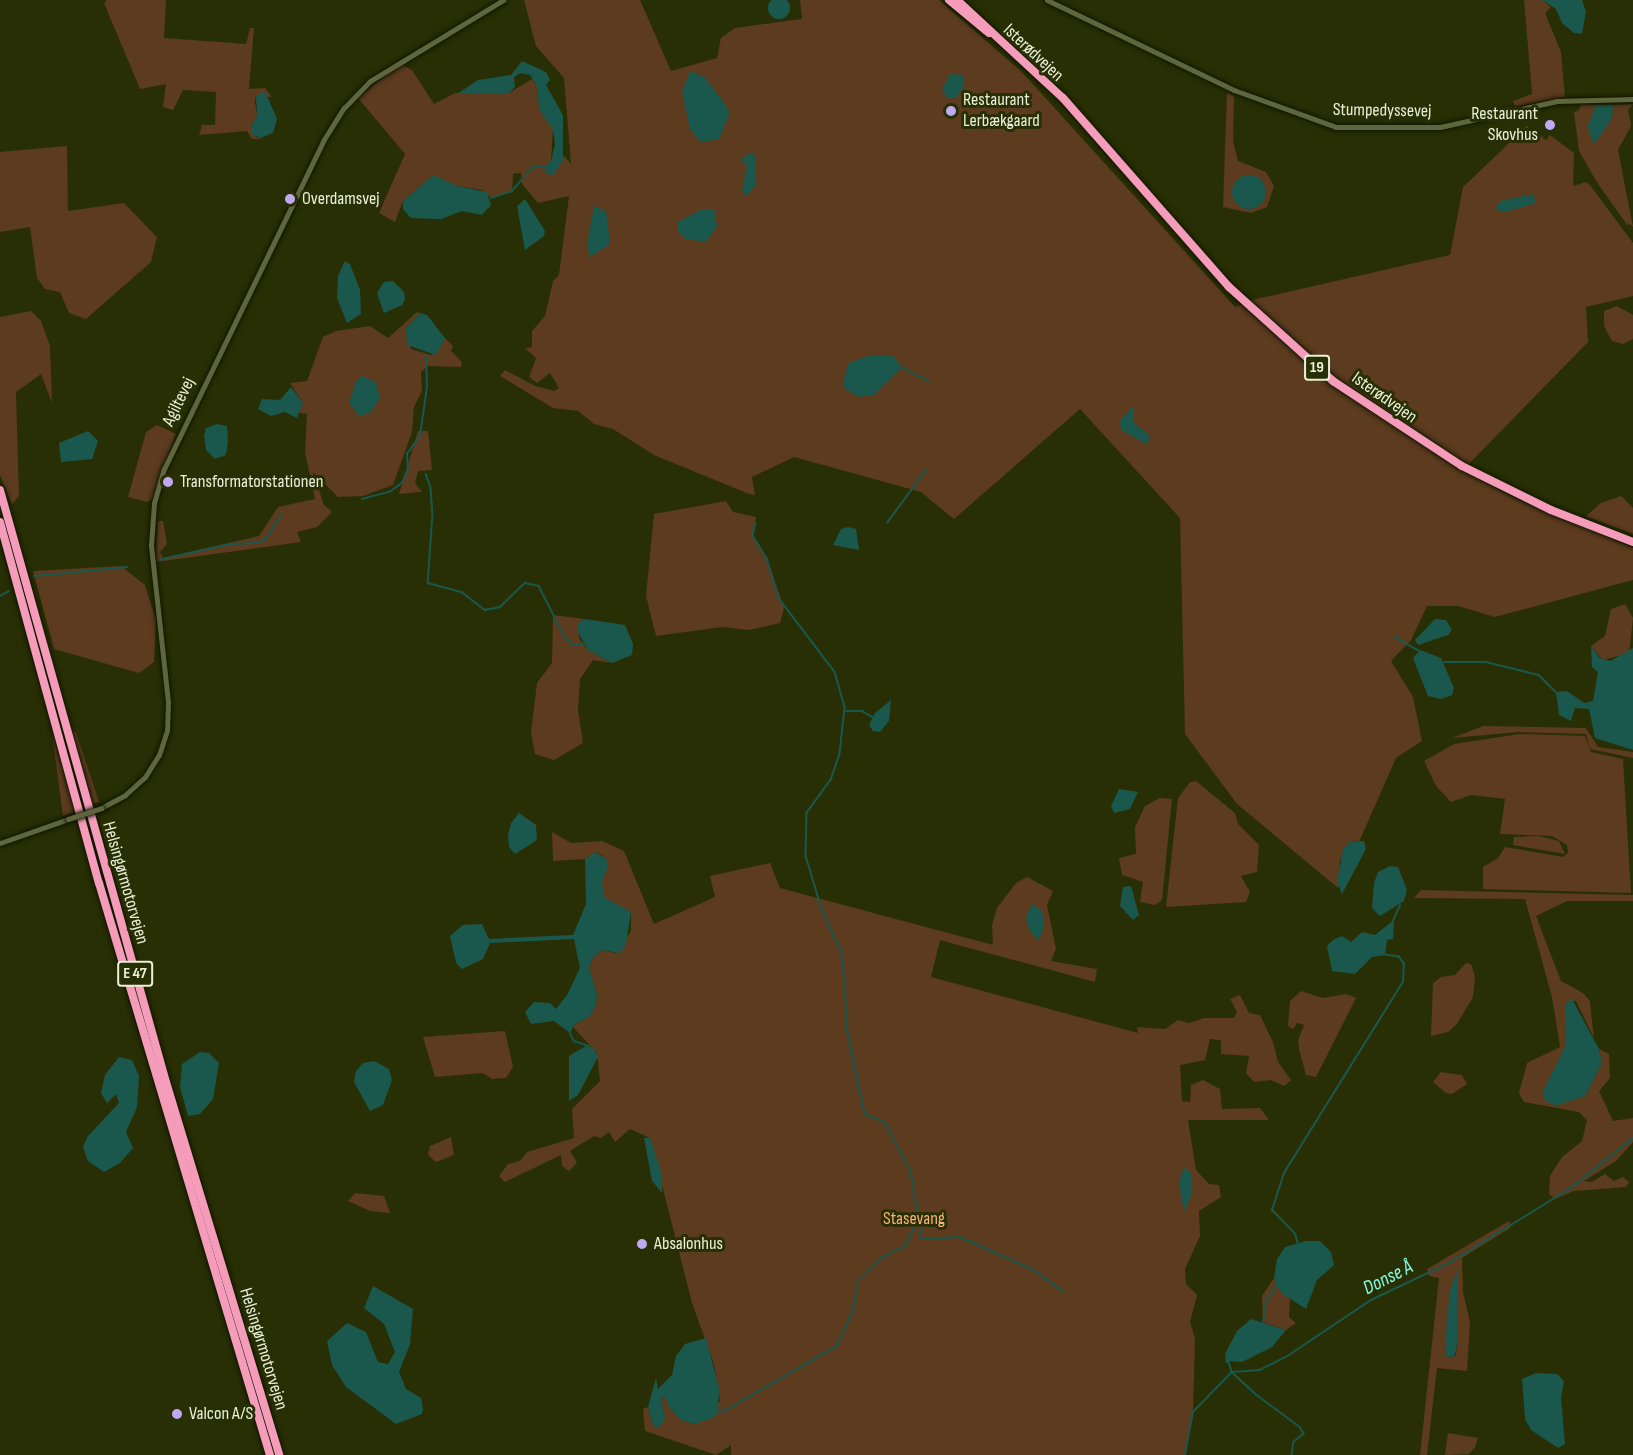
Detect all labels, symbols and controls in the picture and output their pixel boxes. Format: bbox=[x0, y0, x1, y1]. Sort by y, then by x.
street label: Isterødvejen bbox=[998, 20, 1068, 86]
place label: Restaurant Lerbækgaard bbox=[963, 90, 1040, 132]
street label: Stumpedyssevej bbox=[1333, 99, 1431, 123]
marker: Restaurant Lerbækgaard bbox=[944, 104, 958, 118]
place label: Restaurant Skovhus bbox=[1471, 104, 1538, 146]
marker: Restaurant Skovhus bbox=[1543, 118, 1557, 132]
place label: Overdamsvej bbox=[302, 188, 379, 210]
marker: Overdamsvej bbox=[283, 192, 297, 206]
road number: 19 bbox=[1304, 355, 1330, 381]
street label: Isterødvejen bbox=[1347, 368, 1421, 428]
street label: Agiltevej bbox=[158, 374, 200, 430]
place label: Transformatorstationen bbox=[180, 471, 323, 493]
marker: Transformatorstationen bbox=[161, 475, 175, 489]
street label: Helsingørmotorvejen bbox=[97, 819, 153, 947]
road number: E 47 bbox=[117, 961, 153, 987]
park label: Stasevang bbox=[883, 1208, 945, 1230]
place label: Absalonhus bbox=[654, 1233, 723, 1255]
marker: Absalonhus bbox=[635, 1237, 649, 1251]
water label: Donse Å bbox=[1359, 1255, 1417, 1301]
street label: Helsingørmotorvejen bbox=[234, 1285, 292, 1413]
place label: Valcon A/S bbox=[189, 1403, 253, 1425]
marker: Valcon A/S bbox=[170, 1407, 184, 1421]

